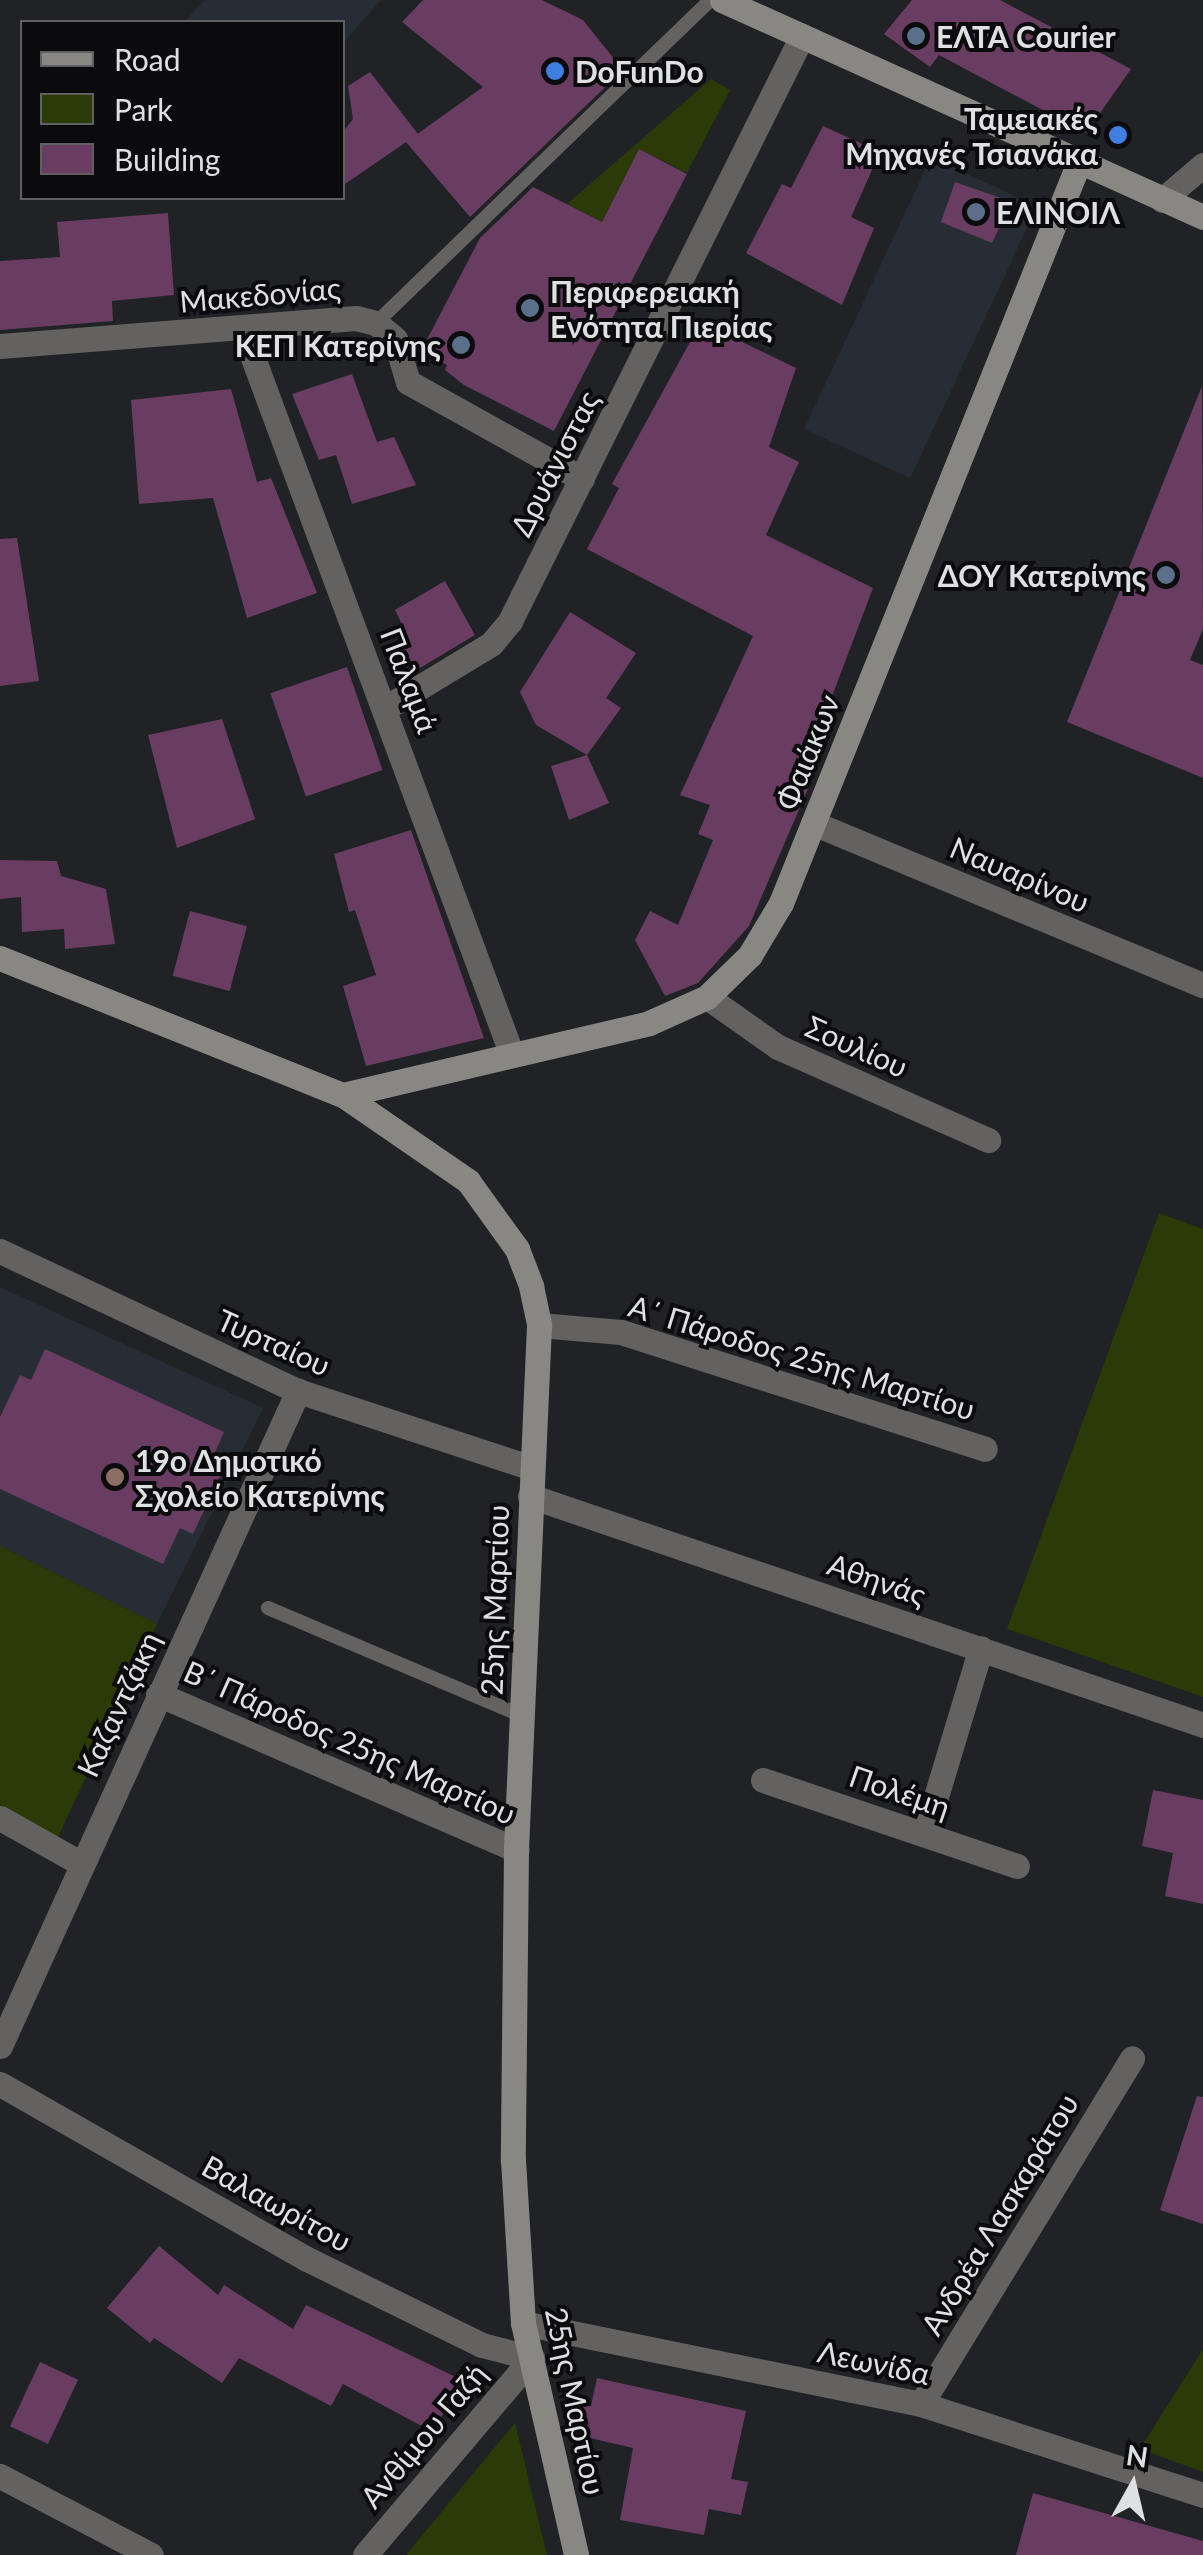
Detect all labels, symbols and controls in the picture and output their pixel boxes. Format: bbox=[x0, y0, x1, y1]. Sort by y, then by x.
place label: ΕΛΤΑ Courier bbox=[936, 18, 1116, 54]
legend bbox=[20, 20, 345, 200]
marker: ΕΛΤΑ Courier bbox=[905, 25, 927, 47]
text: Road bbox=[114, 41, 181, 77]
place label: DoFunDo bbox=[575, 53, 704, 89]
marker: DoFunDo bbox=[544, 60, 566, 82]
text: Park bbox=[114, 91, 173, 127]
place label: Ταμειακές Μηχανές Τσιανάκα bbox=[844, 100, 1098, 170]
marker: Ταμειακές Μηχανές Τσιανάκα bbox=[1107, 124, 1129, 146]
text: Building bbox=[114, 141, 220, 177]
place label: ΕΛΙΝΟΙΛ bbox=[996, 194, 1120, 230]
marker: ΕΛΙΝΟΙΛ bbox=[965, 201, 987, 223]
street label: Μακεδονίας bbox=[178, 269, 342, 319]
place label: Περιφερειακή Ενότητα Πιερίας bbox=[550, 273, 772, 344]
marker: Περιφερειακή Ενότητα Πιερίας bbox=[519, 297, 541, 319]
place label: ΚΕΠ Κατερίνης bbox=[235, 327, 441, 363]
marker: ΚΕΠ Κατερίνης bbox=[450, 334, 472, 356]
street label: Δρυάνιστας bbox=[502, 385, 606, 541]
place label: ΔΟΥ Κατερίνης bbox=[938, 557, 1146, 593]
marker: ΔΟΥ Κατερίνης bbox=[1155, 564, 1177, 586]
street label: Παλαμά bbox=[374, 622, 446, 738]
street label: Φαιάκων bbox=[768, 689, 846, 815]
street label: Ναυαρίνου bbox=[945, 829, 1095, 919]
street label: Σουλίου bbox=[800, 1008, 914, 1084]
street label: Α΄ Πάροδος 25ης Μαρτίου bbox=[625, 1287, 979, 1427]
street label: Τυρταίου bbox=[212, 1301, 336, 1383]
place label: 19ο Δημοτικό Σχολείο Κατερίνης bbox=[135, 1442, 385, 1512]
marker: 19ο Δημοτικό Σχολείο Κατερίνης bbox=[104, 1466, 126, 1488]
street label: 25ης Μαρτίου bbox=[473, 1504, 515, 1696]
street label: Αθηνάς bbox=[823, 1545, 931, 1613]
street label: Καζαντζάκη bbox=[69, 1626, 167, 1782]
street label: Β΄ Πάροδος 25ης Μαρτίου bbox=[179, 1653, 521, 1831]
street label: Πολέμη bbox=[845, 1757, 955, 1825]
street label: Ανδρέα Λασκαράτου bbox=[913, 2087, 1085, 2341]
street label: Βαλαωρίτου bbox=[196, 2147, 358, 2259]
street label: 25ης Μαρτίου bbox=[539, 2304, 613, 2498]
street label: Λεωνίδα bbox=[815, 2333, 933, 2391]
street label: Ανθίμου Γαζή bbox=[352, 2355, 494, 2515]
north arrow bbox=[1083, 2435, 1183, 2535]
text: N bbox=[1124, 2437, 1150, 2474]

